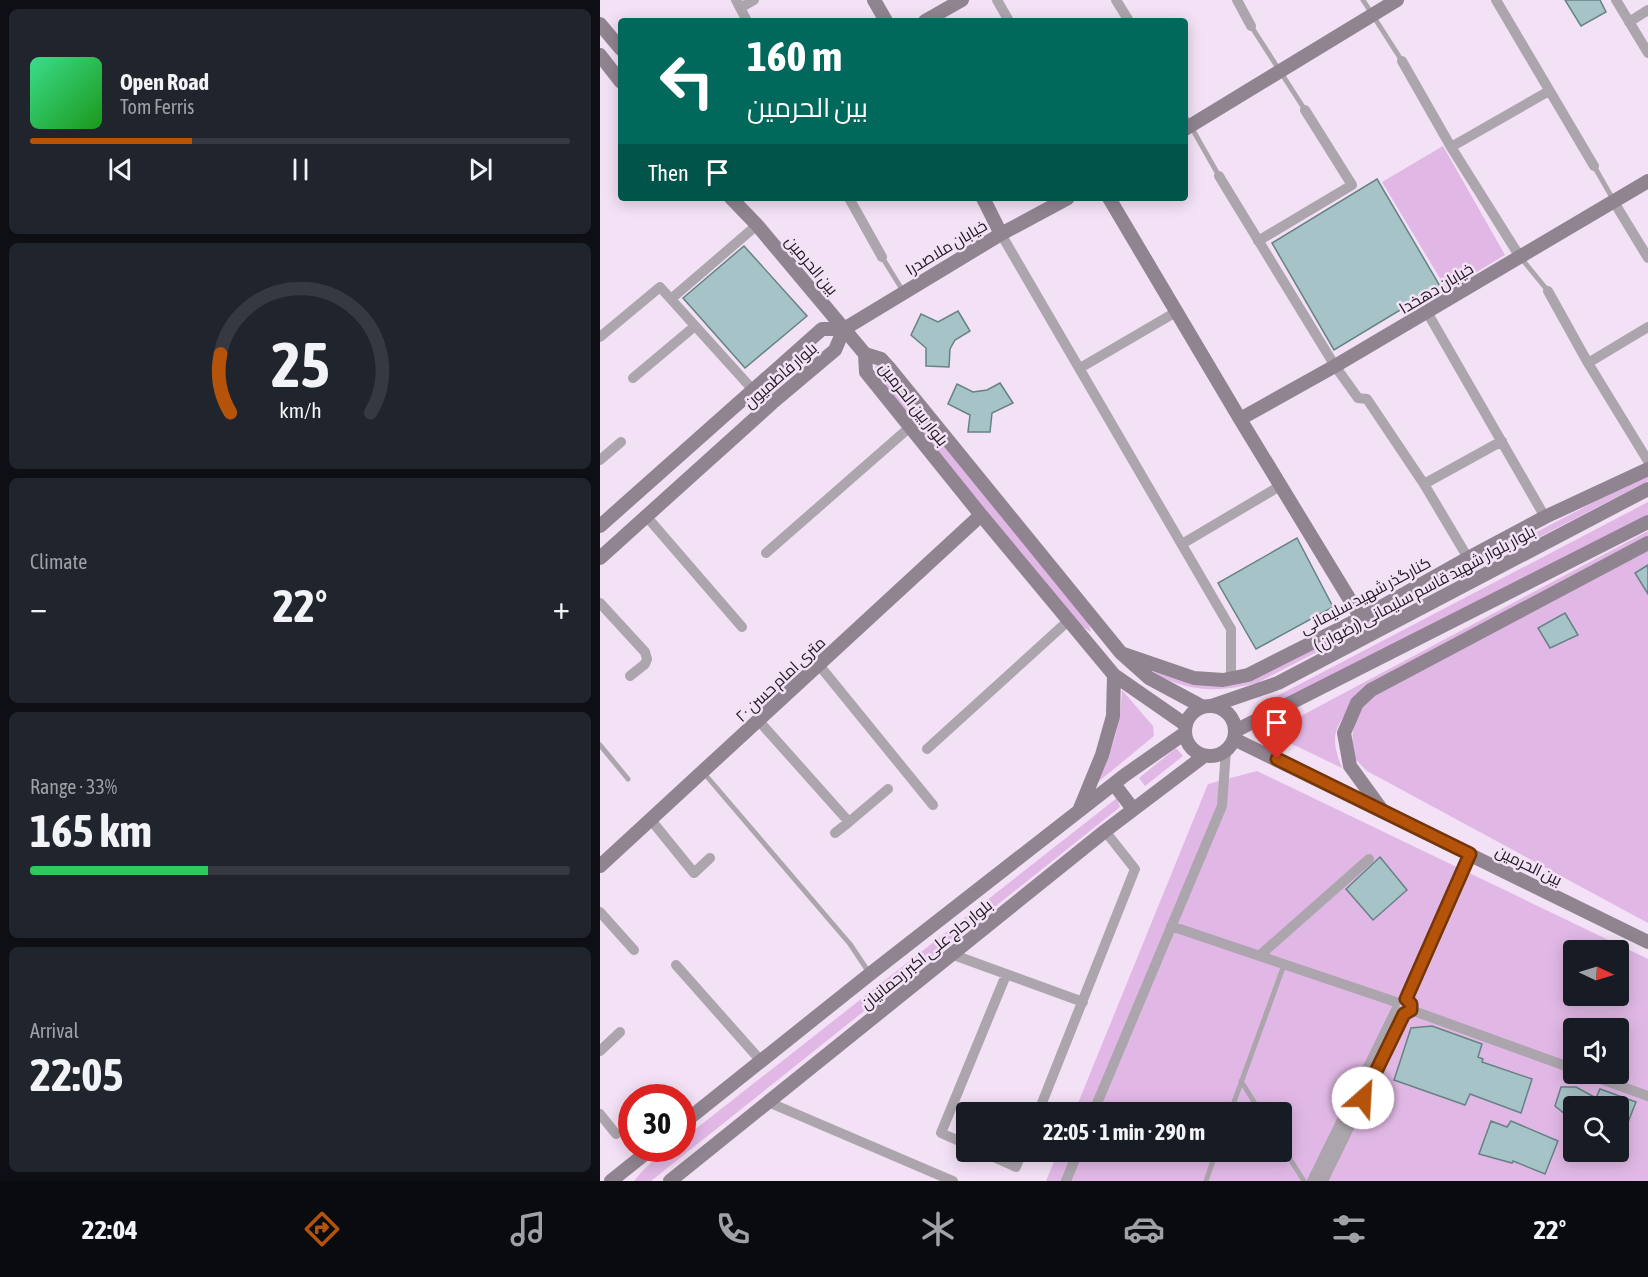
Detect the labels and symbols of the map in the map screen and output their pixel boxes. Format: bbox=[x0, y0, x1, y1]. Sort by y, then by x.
street label: خیابان ملاصدرا bbox=[902, 216, 991, 280]
street label: بین الحرمین bbox=[781, 232, 842, 300]
street label: خیابان دهخدا bbox=[1396, 259, 1477, 319]
street label: بلوار فاطمیون bbox=[740, 338, 822, 413]
street label: بلوار بین الحرمین bbox=[874, 359, 952, 450]
street label: بلوار بلوار شهید قاسم سلیمانی (رضوان ) bbox=[1310, 522, 1539, 657]
street label: کنارگذر شهید سلیمانی bbox=[1297, 553, 1434, 639]
street label: ۲۰ متری امام حسن bbox=[731, 633, 831, 727]
pin bbox=[1251, 697, 1302, 759]
street label: بین الحرمین bbox=[1492, 841, 1565, 891]
street label: بلوار حاج علی اکبر رحمانیان bbox=[857, 895, 997, 1015]
north arrow bbox=[1563, 940, 1629, 1006]
position arrow bbox=[1331, 1066, 1395, 1130]
speed limit sign: 30 bbox=[618, 1084, 696, 1162]

